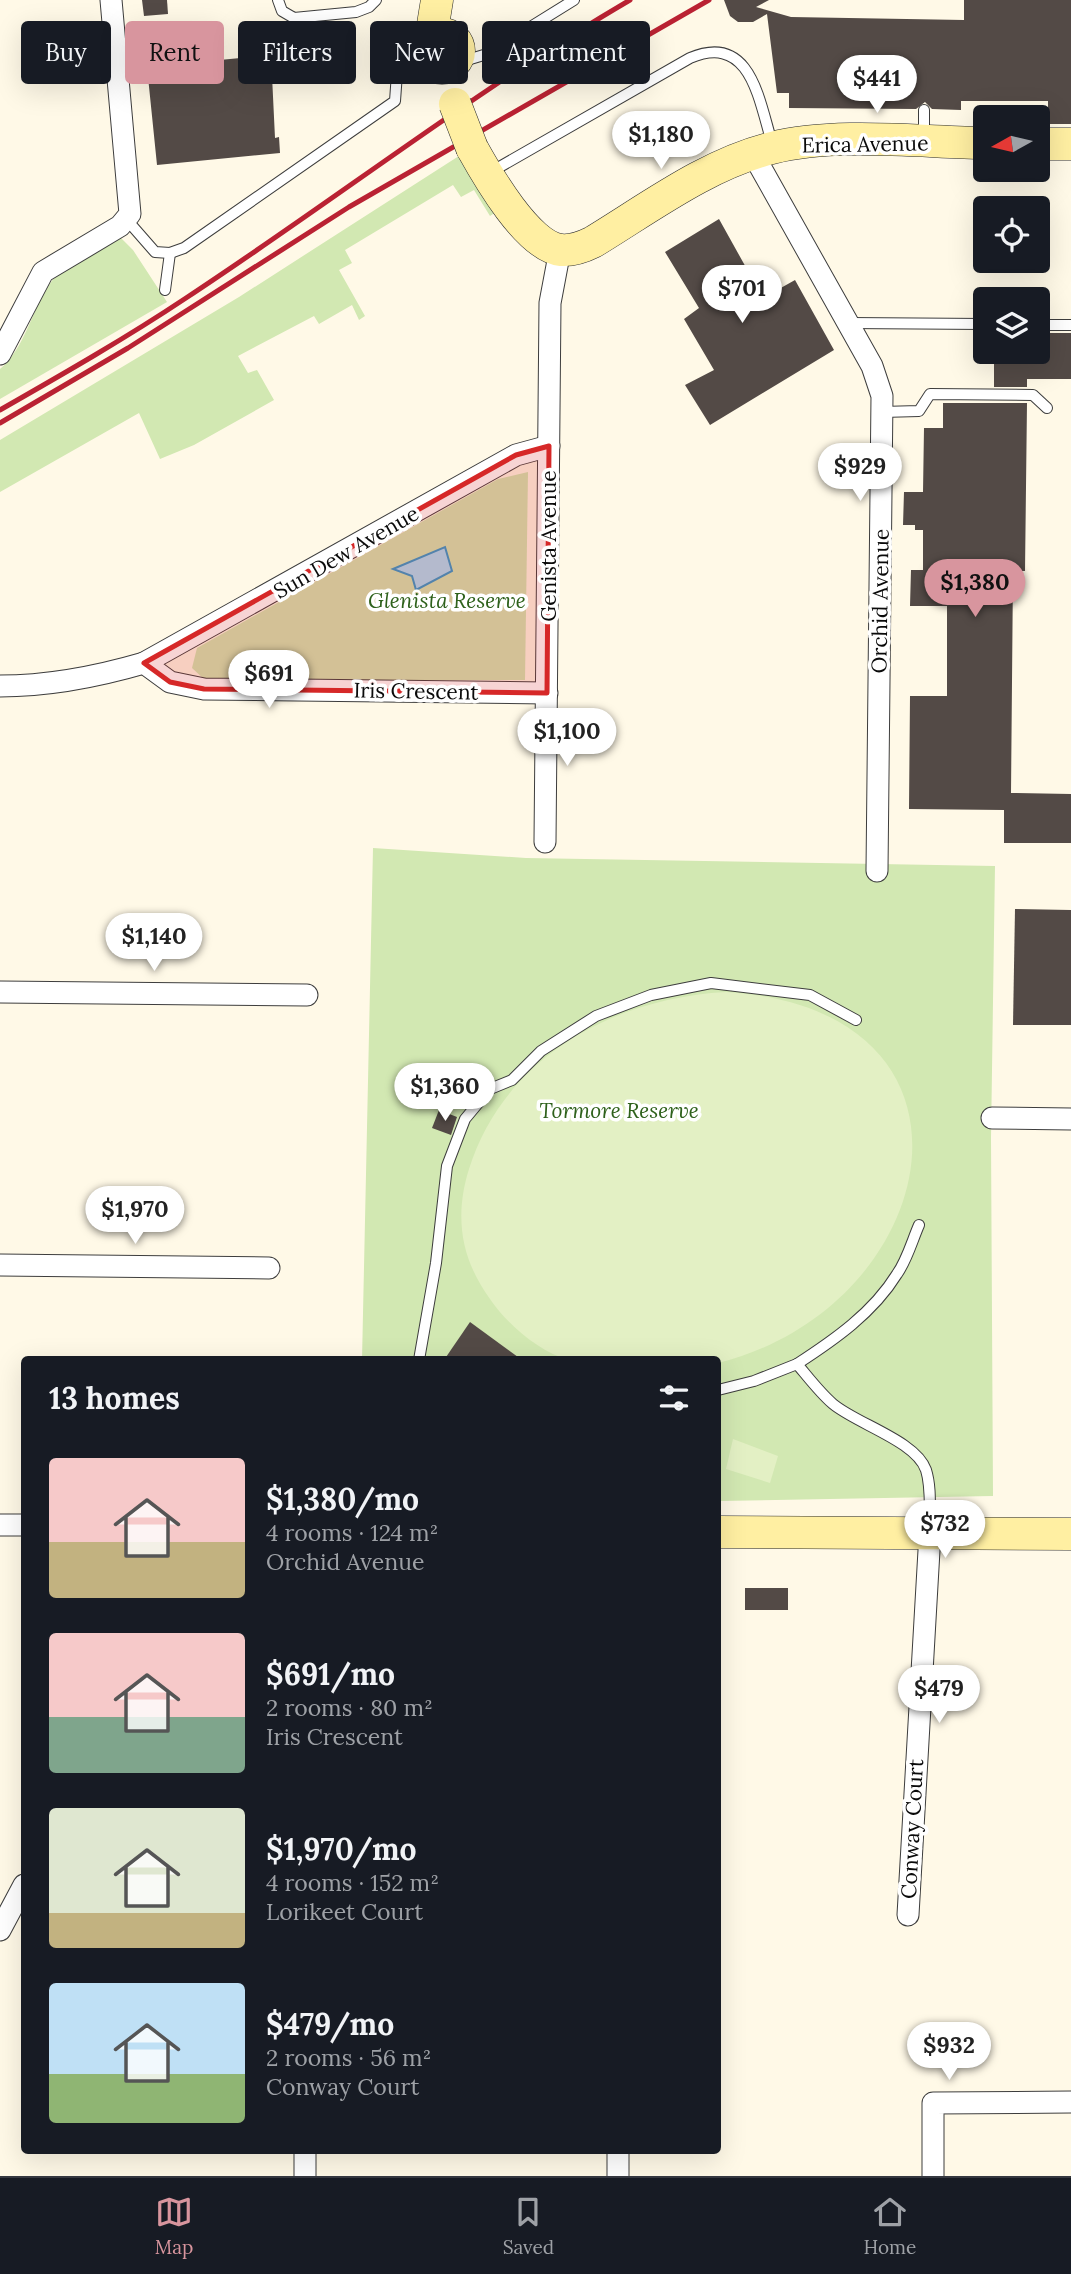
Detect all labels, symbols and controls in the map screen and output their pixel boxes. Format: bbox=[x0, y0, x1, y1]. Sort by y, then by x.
chip: Buy bbox=[21, 21, 111, 84]
chip: Rent bbox=[125, 21, 224, 84]
chip: Filters bbox=[238, 21, 356, 84]
chip: New bbox=[370, 21, 468, 84]
chip: Apartment bbox=[482, 21, 650, 84]
pin: $441 bbox=[836, 55, 918, 115]
text: $441 bbox=[853, 63, 901, 92]
north arrow bbox=[973, 105, 1050, 182]
map controls bbox=[973, 105, 1050, 364]
pin: $1,180 bbox=[604, 111, 718, 171]
text: $1,180 bbox=[628, 119, 694, 148]
street label: Erica Avenue bbox=[801, 129, 929, 159]
button: locate bbox=[973, 196, 1050, 273]
pin: $701 bbox=[701, 266, 783, 325]
text: $701 bbox=[718, 273, 766, 302]
button: layers bbox=[973, 287, 1050, 364]
pin: $929 bbox=[819, 444, 901, 503]
text: $929 bbox=[834, 451, 886, 480]
street label: Genista Avenue bbox=[535, 470, 562, 622]
street label: Sun Dew Avenue bbox=[269, 500, 423, 604]
street label: Orchid Avenue bbox=[865, 528, 895, 674]
pin: $1,380 bbox=[918, 560, 1032, 619]
text: $1,380 bbox=[940, 567, 1010, 596]
park label: Glenista Reserve bbox=[368, 587, 526, 614]
pin: $691 bbox=[228, 650, 310, 710]
text: $691 bbox=[244, 658, 294, 687]
street label: Iris Crescent bbox=[353, 676, 480, 706]
pin: $1,100 bbox=[510, 708, 624, 768]
text: $1,100 bbox=[533, 716, 601, 745]
pin: $1,140 bbox=[97, 914, 211, 973]
text: $1,140 bbox=[121, 921, 187, 950]
pin: $1,360 bbox=[388, 1064, 502, 1123]
text: $1,360 bbox=[410, 1071, 480, 1100]
park label: Tormore Reserve bbox=[539, 1097, 699, 1124]
pin: $1,970 bbox=[78, 1186, 192, 1246]
text: $1,970 bbox=[101, 1194, 169, 1223]
text: 13 homes bbox=[49, 1379, 180, 1417]
icon: filters bbox=[655, 1379, 693, 1417]
text: $1,380/mo bbox=[266, 1480, 419, 1518]
icon: home bbox=[105, 1486, 189, 1570]
pin: $732 bbox=[904, 1500, 986, 1560]
text: $732 bbox=[920, 1508, 970, 1537]
text: 4 rooms · 124 m² bbox=[266, 1518, 438, 1547]
text: Orchid Avenue bbox=[266, 1547, 424, 1576]
text: $691/mo bbox=[266, 1655, 395, 1693]
icon: home bbox=[105, 1661, 189, 1745]
pin: $479 bbox=[898, 1666, 980, 1725]
text: $479 bbox=[914, 1673, 964, 1702]
text: 2 rooms · 80 m² bbox=[266, 1693, 433, 1722]
text: Iris Crescent bbox=[266, 1722, 403, 1751]
street label: Conway Court bbox=[895, 1757, 929, 1900]
text: $1,970/mo bbox=[266, 1830, 416, 1868]
icon: home bbox=[105, 1836, 189, 1920]
text: 4 rooms · 152 m² bbox=[266, 1868, 439, 1897]
text: Lorikeet Court bbox=[266, 1897, 423, 1926]
text: $479/mo bbox=[266, 2005, 394, 2043]
icon: home bbox=[105, 2011, 189, 2095]
pin: $932 bbox=[908, 2022, 990, 2082]
text: $932 bbox=[923, 2030, 975, 2059]
text: 2 rooms · 56 m² bbox=[266, 2043, 431, 2072]
text: Conway Court bbox=[266, 2072, 419, 2101]
tab: Map bbox=[155, 2193, 193, 2259]
tab: Saved bbox=[503, 2193, 554, 2259]
tab: Home bbox=[863, 2193, 916, 2259]

